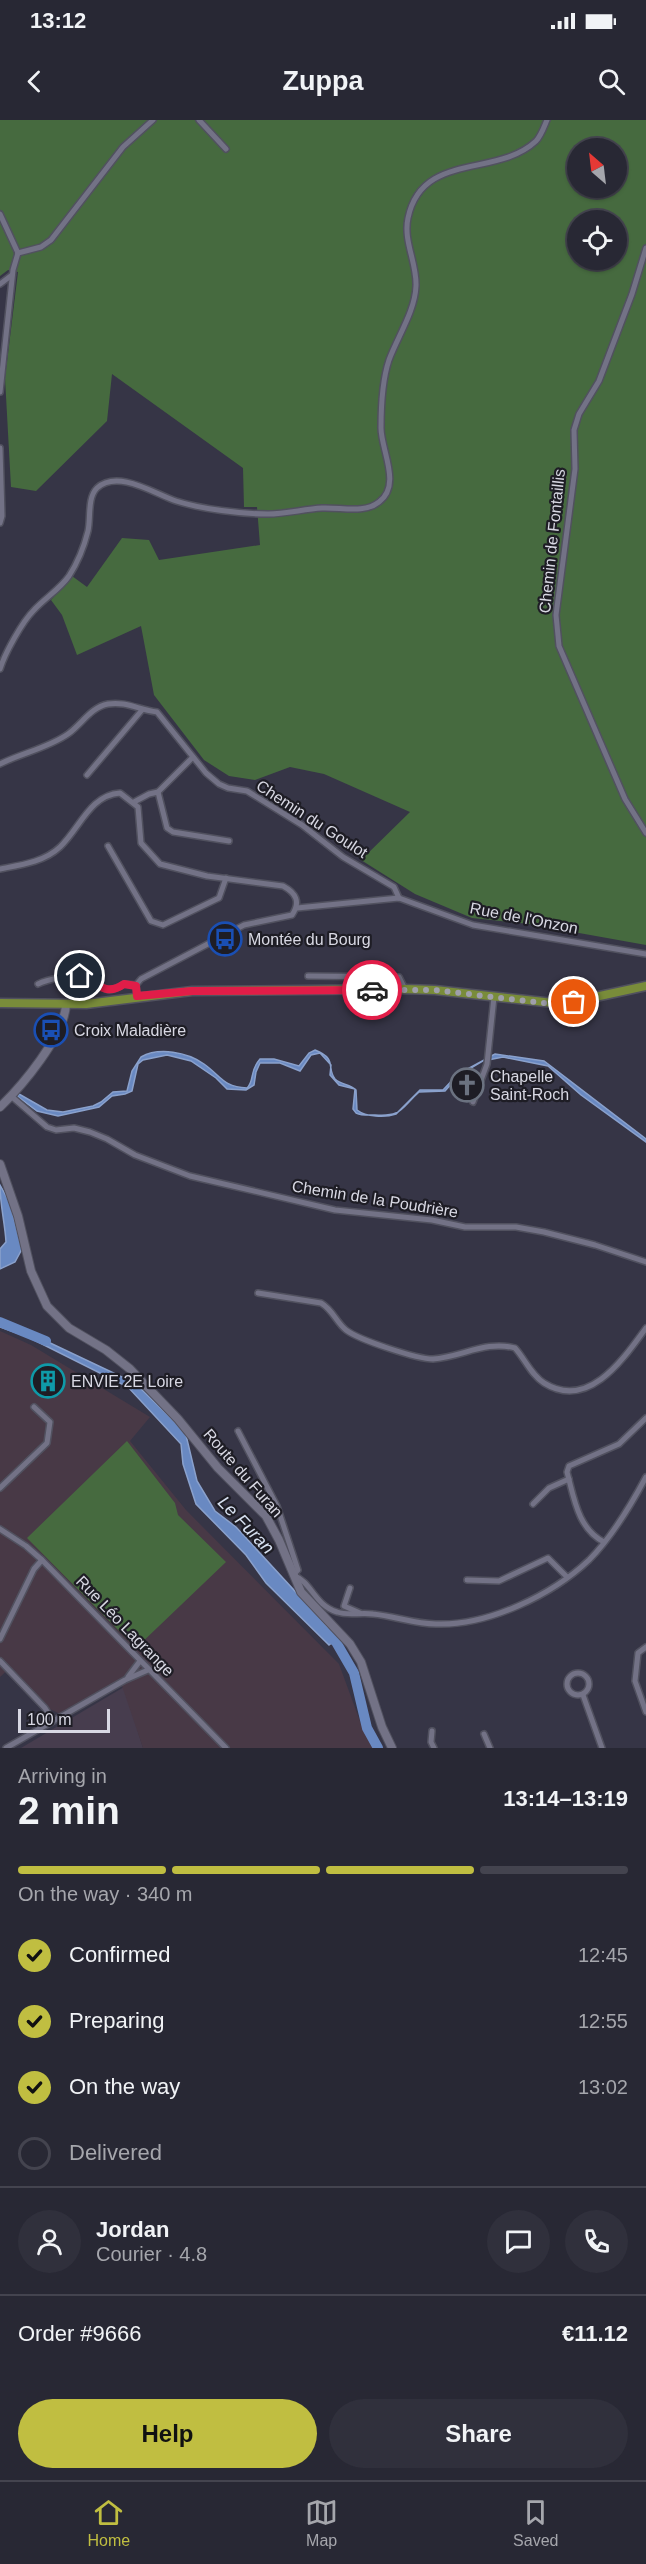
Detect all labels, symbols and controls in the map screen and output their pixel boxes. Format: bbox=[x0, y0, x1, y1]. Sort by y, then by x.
text: 13:12 bbox=[30, 8, 86, 33]
icon: back bbox=[18, 65, 51, 98]
icon: search bbox=[595, 65, 628, 98]
text: Zuppa bbox=[283, 66, 364, 96]
north arrow bbox=[567, 138, 627, 198]
map controls bbox=[567, 138, 627, 270]
button: locate bbox=[567, 210, 627, 270]
street label: Chemin de Fontaillis bbox=[536, 468, 568, 614]
street label: Chemin du Goulot bbox=[253, 777, 371, 862]
street label: Rue de l'Onzon bbox=[468, 899, 580, 937]
bus stop icon: Montée du Bourg bbox=[207, 921, 243, 957]
place label: Montée du Bourg bbox=[248, 931, 371, 948]
pin bbox=[54, 950, 105, 1001]
icon: home bbox=[63, 959, 96, 992]
courier bbox=[342, 960, 402, 1020]
icon: car bbox=[356, 974, 389, 1007]
pin bbox=[548, 976, 599, 1027]
icon: bag bbox=[557, 985, 590, 1018]
bus stop icon: Croix Maladière bbox=[33, 1012, 69, 1048]
place label: Croix Maladière bbox=[74, 1022, 186, 1039]
church icon: Chapelle Saint-Roch bbox=[449, 1067, 485, 1103]
place label: Chapelle Saint-Roch bbox=[490, 1068, 569, 1103]
street label: Chemin de la Poudrière bbox=[291, 1177, 459, 1221]
building icon: ENVIE 2E Loire bbox=[30, 1363, 66, 1399]
place label: ENVIE 2E Loire bbox=[71, 1373, 183, 1390]
street label: Route du Furan bbox=[200, 1425, 286, 1521]
water label: Le Furan bbox=[214, 1492, 278, 1558]
street label: Rue Léo Lagrange bbox=[73, 1572, 177, 1680]
scale bar bbox=[18, 1706, 110, 1734]
text: 100 m bbox=[27, 1711, 71, 1728]
text: Arriving in bbox=[18, 1765, 107, 1787]
text: 13:14–13:19 bbox=[503, 1786, 628, 1811]
text: 2 min bbox=[18, 1789, 120, 1832]
text: On the way · 340 m bbox=[18, 1883, 193, 1905]
icon: check bbox=[18, 1939, 51, 1972]
text: Confirmed bbox=[69, 1942, 170, 1967]
text: 12:45 bbox=[578, 1944, 628, 1966]
icon: check bbox=[18, 2005, 51, 2038]
text: Preparing bbox=[69, 2008, 164, 2033]
text: 12:55 bbox=[578, 2010, 628, 2032]
icon: check bbox=[18, 2071, 51, 2104]
text: On the way bbox=[69, 2074, 180, 2099]
text: 13:02 bbox=[578, 2076, 628, 2098]
text: Delivered bbox=[69, 2140, 162, 2165]
button: person bbox=[18, 2210, 81, 2273]
button: chat bbox=[487, 2210, 550, 2273]
button: phone bbox=[565, 2210, 628, 2273]
text: Jordan bbox=[96, 2217, 169, 2242]
text: Courier · 4.8 bbox=[96, 2243, 207, 2265]
text: Order #9666 bbox=[18, 2321, 142, 2346]
text: €11.12 bbox=[562, 2321, 628, 2346]
button: Help bbox=[18, 2399, 317, 2468]
button: Share bbox=[329, 2399, 628, 2468]
tab: Home bbox=[87, 2496, 130, 2550]
tab: Map bbox=[305, 2496, 338, 2550]
tab: Saved bbox=[513, 2496, 558, 2550]

